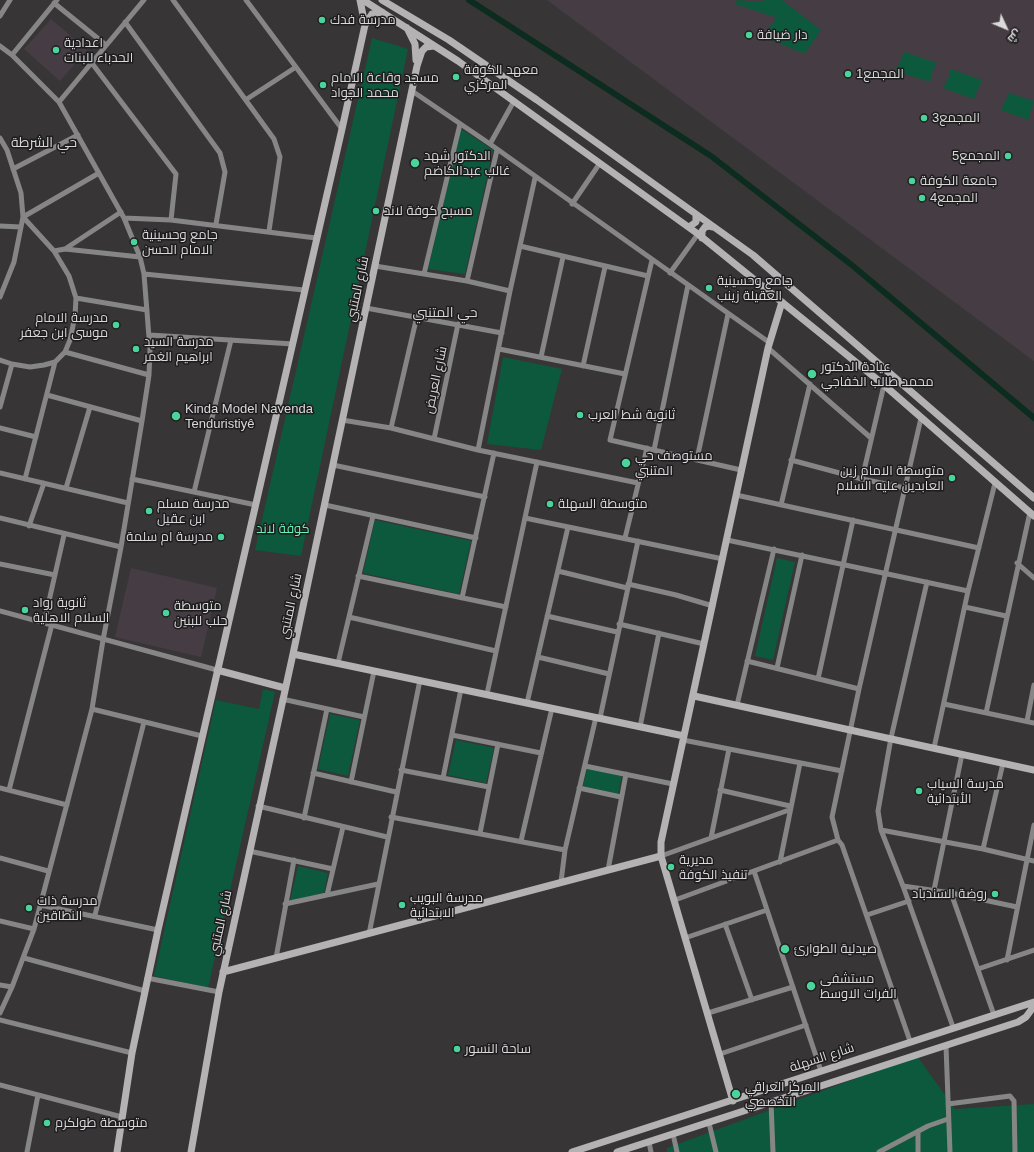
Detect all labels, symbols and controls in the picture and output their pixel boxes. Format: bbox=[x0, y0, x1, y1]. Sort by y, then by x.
north arrow bbox=[986, 8, 1026, 48]
place label: مدرسة فدك bbox=[330, 12, 396, 28]
marker: مدرسة فدك bbox=[317, 15, 327, 25]
place label: دار ضيافة bbox=[757, 27, 808, 43]
text: ش bbox=[1005, 27, 1024, 46]
marker: دار ضيافة bbox=[744, 30, 754, 40]
place label: اعدادية الحدباء للبنات bbox=[64, 35, 133, 66]
marker: اعدادية الحدباء للبنات bbox=[51, 45, 61, 55]
place label: معهد الكوفة المركزي bbox=[464, 62, 538, 93]
place label: المجمع1 bbox=[856, 66, 904, 82]
marker: المجمع1 bbox=[843, 69, 853, 79]
place label: مسجد وقاعة الامام محمد الجواد bbox=[331, 70, 439, 101]
marker: معهد الكوفة المركزي bbox=[451, 72, 461, 82]
marker: مسجد وقاعة الامام محمد الجواد bbox=[318, 80, 328, 90]
place label: المجمع3 bbox=[932, 110, 980, 126]
marker: المجمع3 bbox=[919, 113, 929, 123]
district label: حي الشرطة bbox=[11, 135, 77, 151]
place label: الدكتور شهد غالب عبدالكاضم bbox=[424, 148, 510, 179]
place label: المجمع5 bbox=[952, 148, 1000, 164]
marker: المجمع5 bbox=[1003, 151, 1013, 161]
marker: الدكتور شهد غالب عبدالكاضم bbox=[409, 157, 421, 169]
place label: جامعة الكوفة bbox=[920, 173, 997, 189]
marker: جامعة الكوفة bbox=[907, 176, 917, 186]
place label: المجمع4 bbox=[930, 190, 978, 206]
marker: المجمع4 bbox=[917, 193, 927, 203]
place label: مسبح كوفة لاند bbox=[384, 203, 473, 219]
marker: مسبح كوفة لاند bbox=[371, 206, 381, 216]
place label: جامع وحسينية الامام الحسن bbox=[142, 227, 218, 258]
marker: جامع وحسينية الامام الحسن bbox=[129, 237, 139, 247]
street label: شارع المتنبي bbox=[343, 255, 373, 323]
place label: جامع وحسينية العقيلة زينب bbox=[717, 273, 793, 304]
marker: جامع وحسينية العقيلة زينب bbox=[704, 283, 714, 293]
district label: حي المتنبي bbox=[413, 305, 477, 321]
place label: مدرسة الامام موسى ابن جعفر bbox=[20, 310, 108, 341]
marker: مدرسة الامام موسى ابن جعفر bbox=[111, 320, 121, 330]
place label: مدرسة السيد ابراهيم الغمر bbox=[144, 334, 214, 365]
marker: مدرسة السيد ابراهيم الغمر bbox=[131, 344, 141, 354]
street label: شارع العريض bbox=[421, 345, 451, 415]
place label: عيادة الدكتور محمد طالب الخفاجي bbox=[821, 359, 934, 390]
marker: عيادة الدكتور محمد طالب الخفاجي bbox=[806, 368, 818, 380]
place label: Kinda Model Navenda Tenduristiyê bbox=[185, 401, 313, 432]
place label: ثانوية شط العرب bbox=[588, 407, 675, 423]
marker: Kinda Model Navenda Tenduristiyê bbox=[170, 410, 182, 422]
marker: ثانوية شط العرب bbox=[575, 410, 585, 420]
place label: مستوصف حي المتنبي bbox=[635, 448, 713, 479]
marker: مستوصف حي المتنبي bbox=[620, 457, 632, 469]
place label: متوسطة الامام زين العابدين عليه السلام bbox=[836, 463, 944, 494]
marker: متوسطة الامام زين العابدين عليه السلام bbox=[947, 473, 957, 483]
place label: مدرسة مسلم ابن عقيل bbox=[157, 496, 230, 527]
place label: متوسطة السهلة bbox=[558, 496, 648, 512]
marker: متوسطة السهلة bbox=[545, 499, 555, 509]
marker: مدرسة مسلم ابن عقيل bbox=[144, 506, 154, 516]
park label: كوفة لاند bbox=[256, 521, 310, 537]
place label: مدرسة ام سلمة bbox=[126, 529, 213, 545]
marker: مدرسة ام سلمة bbox=[216, 532, 226, 542]
street label: شارع المتنبي bbox=[276, 572, 306, 640]
place label: ثانوية رواد السلام الاهلية bbox=[33, 595, 109, 626]
place label: متوسطة حلب للبنين bbox=[174, 598, 228, 629]
marker: ثانوية رواد السلام الاهلية bbox=[20, 605, 30, 615]
marker: متوسطة حلب للبنين bbox=[161, 608, 171, 618]
place label: مدرسة السياب الأبتدائية bbox=[927, 776, 1004, 807]
marker: مدرسة السياب الأبتدائية bbox=[914, 786, 924, 796]
place label: مديرية تنفيذ الكوفة bbox=[679, 852, 748, 883]
marker: مديرية تنفيذ الكوفة bbox=[666, 862, 676, 872]
place label: روضة السندباد bbox=[912, 886, 987, 902]
street label: شارع المتنبي bbox=[206, 889, 236, 957]
marker: روضة السندباد bbox=[990, 889, 1000, 899]
place label: مدرسة البويب الابتدائية bbox=[410, 890, 483, 921]
place label: مدرسة ذات النطاقين bbox=[37, 893, 98, 924]
marker: مدرسة البويب الابتدائية bbox=[397, 900, 407, 910]
marker: مدرسة ذات النطاقين bbox=[24, 903, 34, 913]
place label: صيدلية الطوارئ bbox=[794, 941, 877, 957]
marker: صيدلية الطوارئ bbox=[779, 943, 791, 955]
place label: مستشفى الفرات الاوسط bbox=[820, 971, 897, 1002]
marker: مستشفى الفرات الاوسط bbox=[805, 980, 817, 992]
street label: شارع السهلة bbox=[788, 1040, 856, 1076]
place label: ساحة النسور bbox=[465, 1041, 531, 1057]
marker: ساحة النسور bbox=[452, 1044, 462, 1054]
place label: المركز العراقي التخصصي bbox=[745, 1079, 820, 1110]
marker: المركز العراقي التخصصي bbox=[730, 1088, 742, 1100]
place label: متوسطة طولكرم bbox=[55, 1115, 148, 1131]
marker: متوسطة طولكرم bbox=[42, 1118, 52, 1128]

